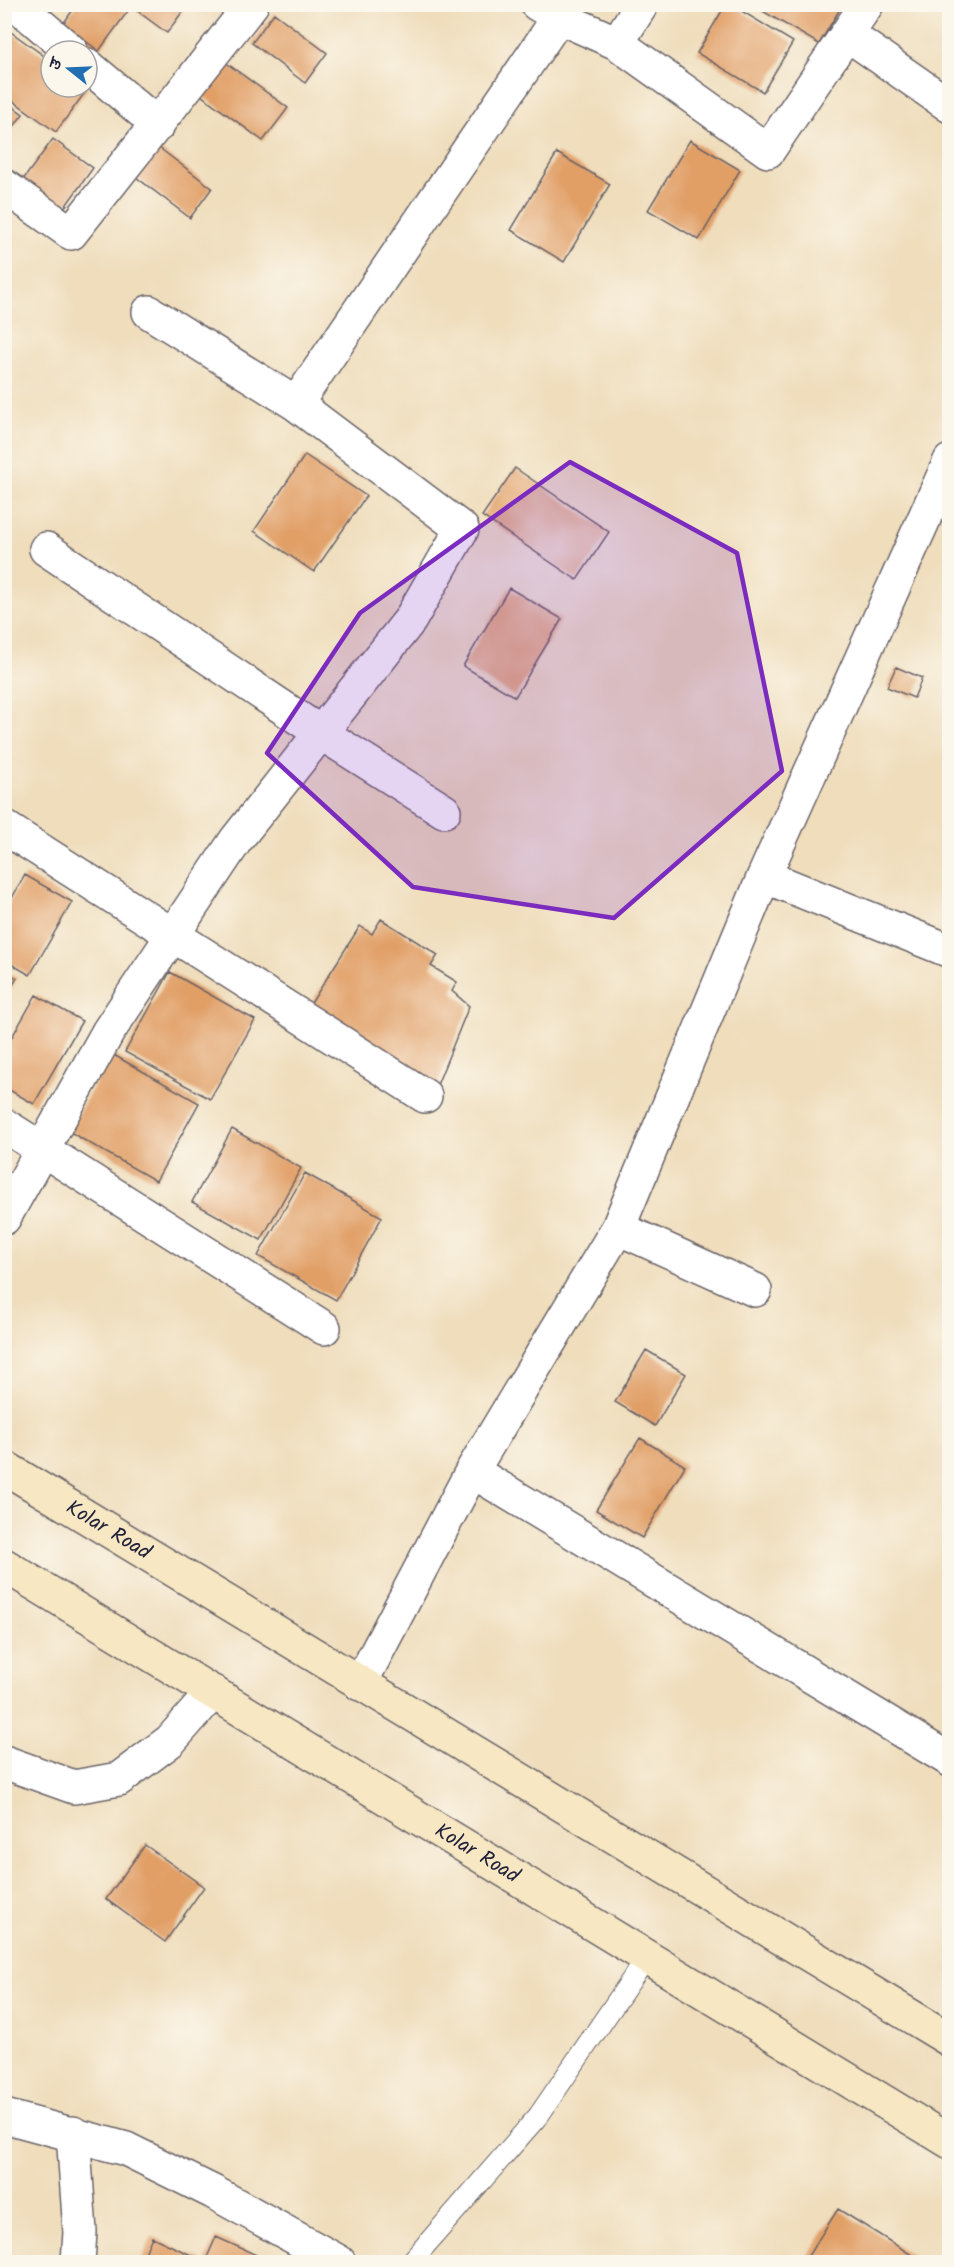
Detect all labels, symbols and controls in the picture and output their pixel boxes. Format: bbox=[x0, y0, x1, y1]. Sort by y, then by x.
north arrow bbox=[39, 39, 99, 99]
text: उ bbox=[43, 53, 71, 73]
street label: Kolar Road bbox=[59, 1492, 158, 1569]
street label: Kolar Road bbox=[428, 1815, 526, 1892]

